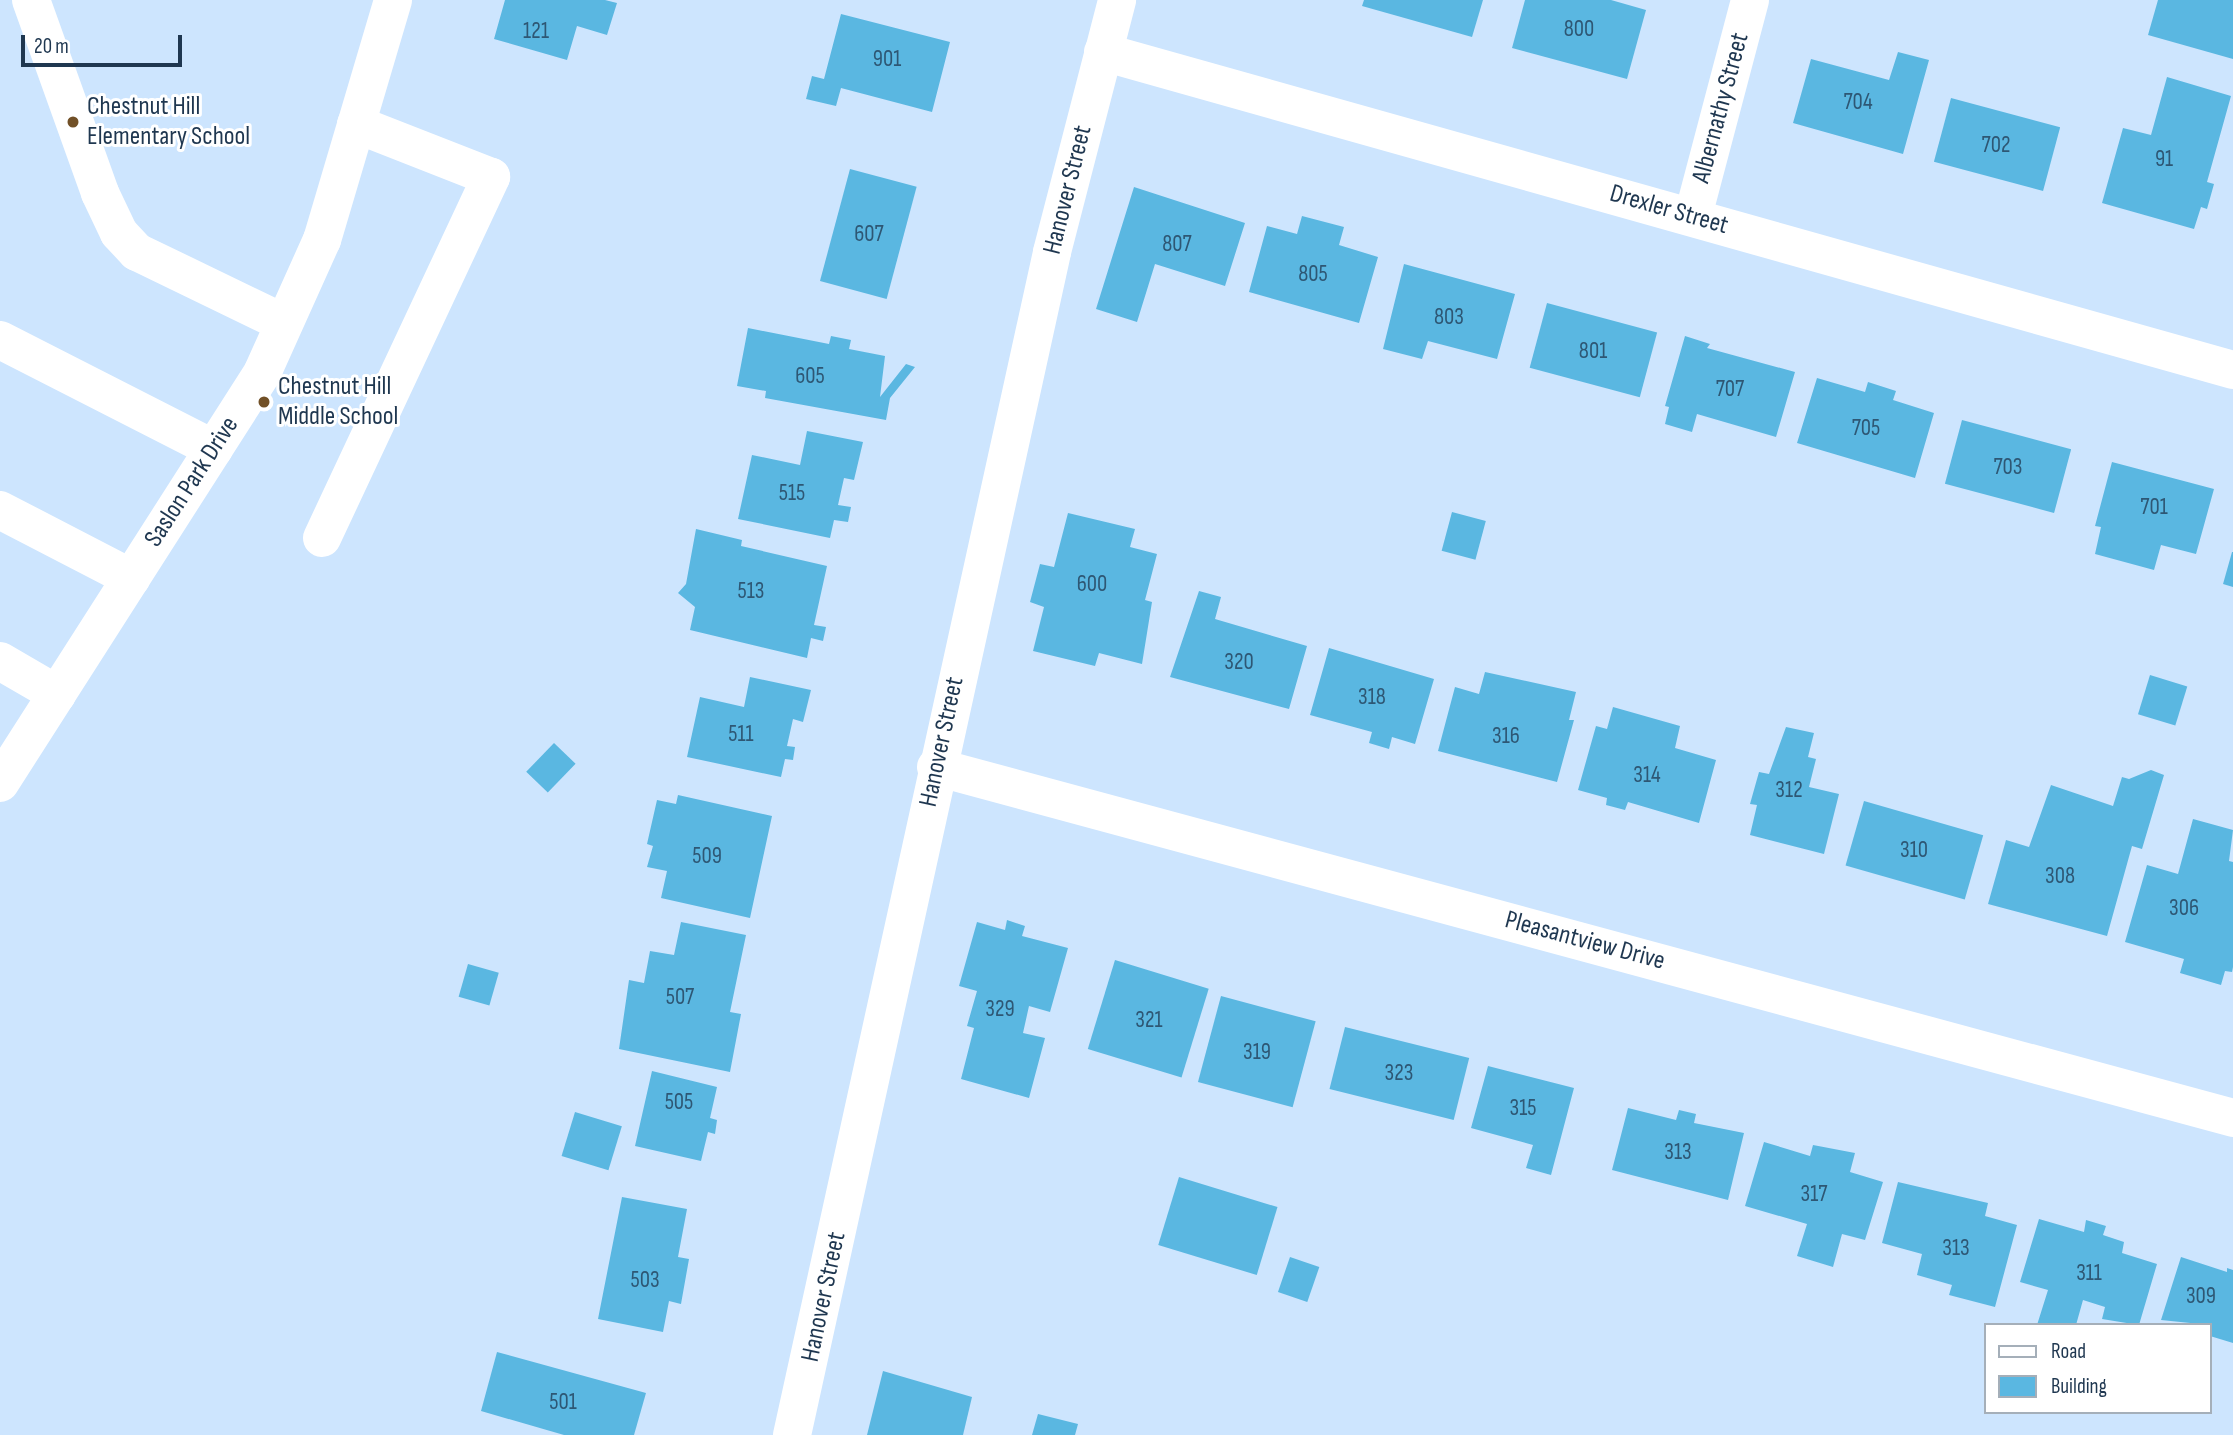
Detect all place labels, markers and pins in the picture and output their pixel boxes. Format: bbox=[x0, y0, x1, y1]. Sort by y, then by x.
place label: Chestnut Hill Elementary School bbox=[87, 91, 250, 152]
marker: Chestnut Hill Elementary School bbox=[65, 114, 81, 130]
place label: Chestnut Hill Middle School bbox=[278, 371, 398, 432]
marker: Chestnut Hill Middle School bbox=[256, 394, 272, 410]

